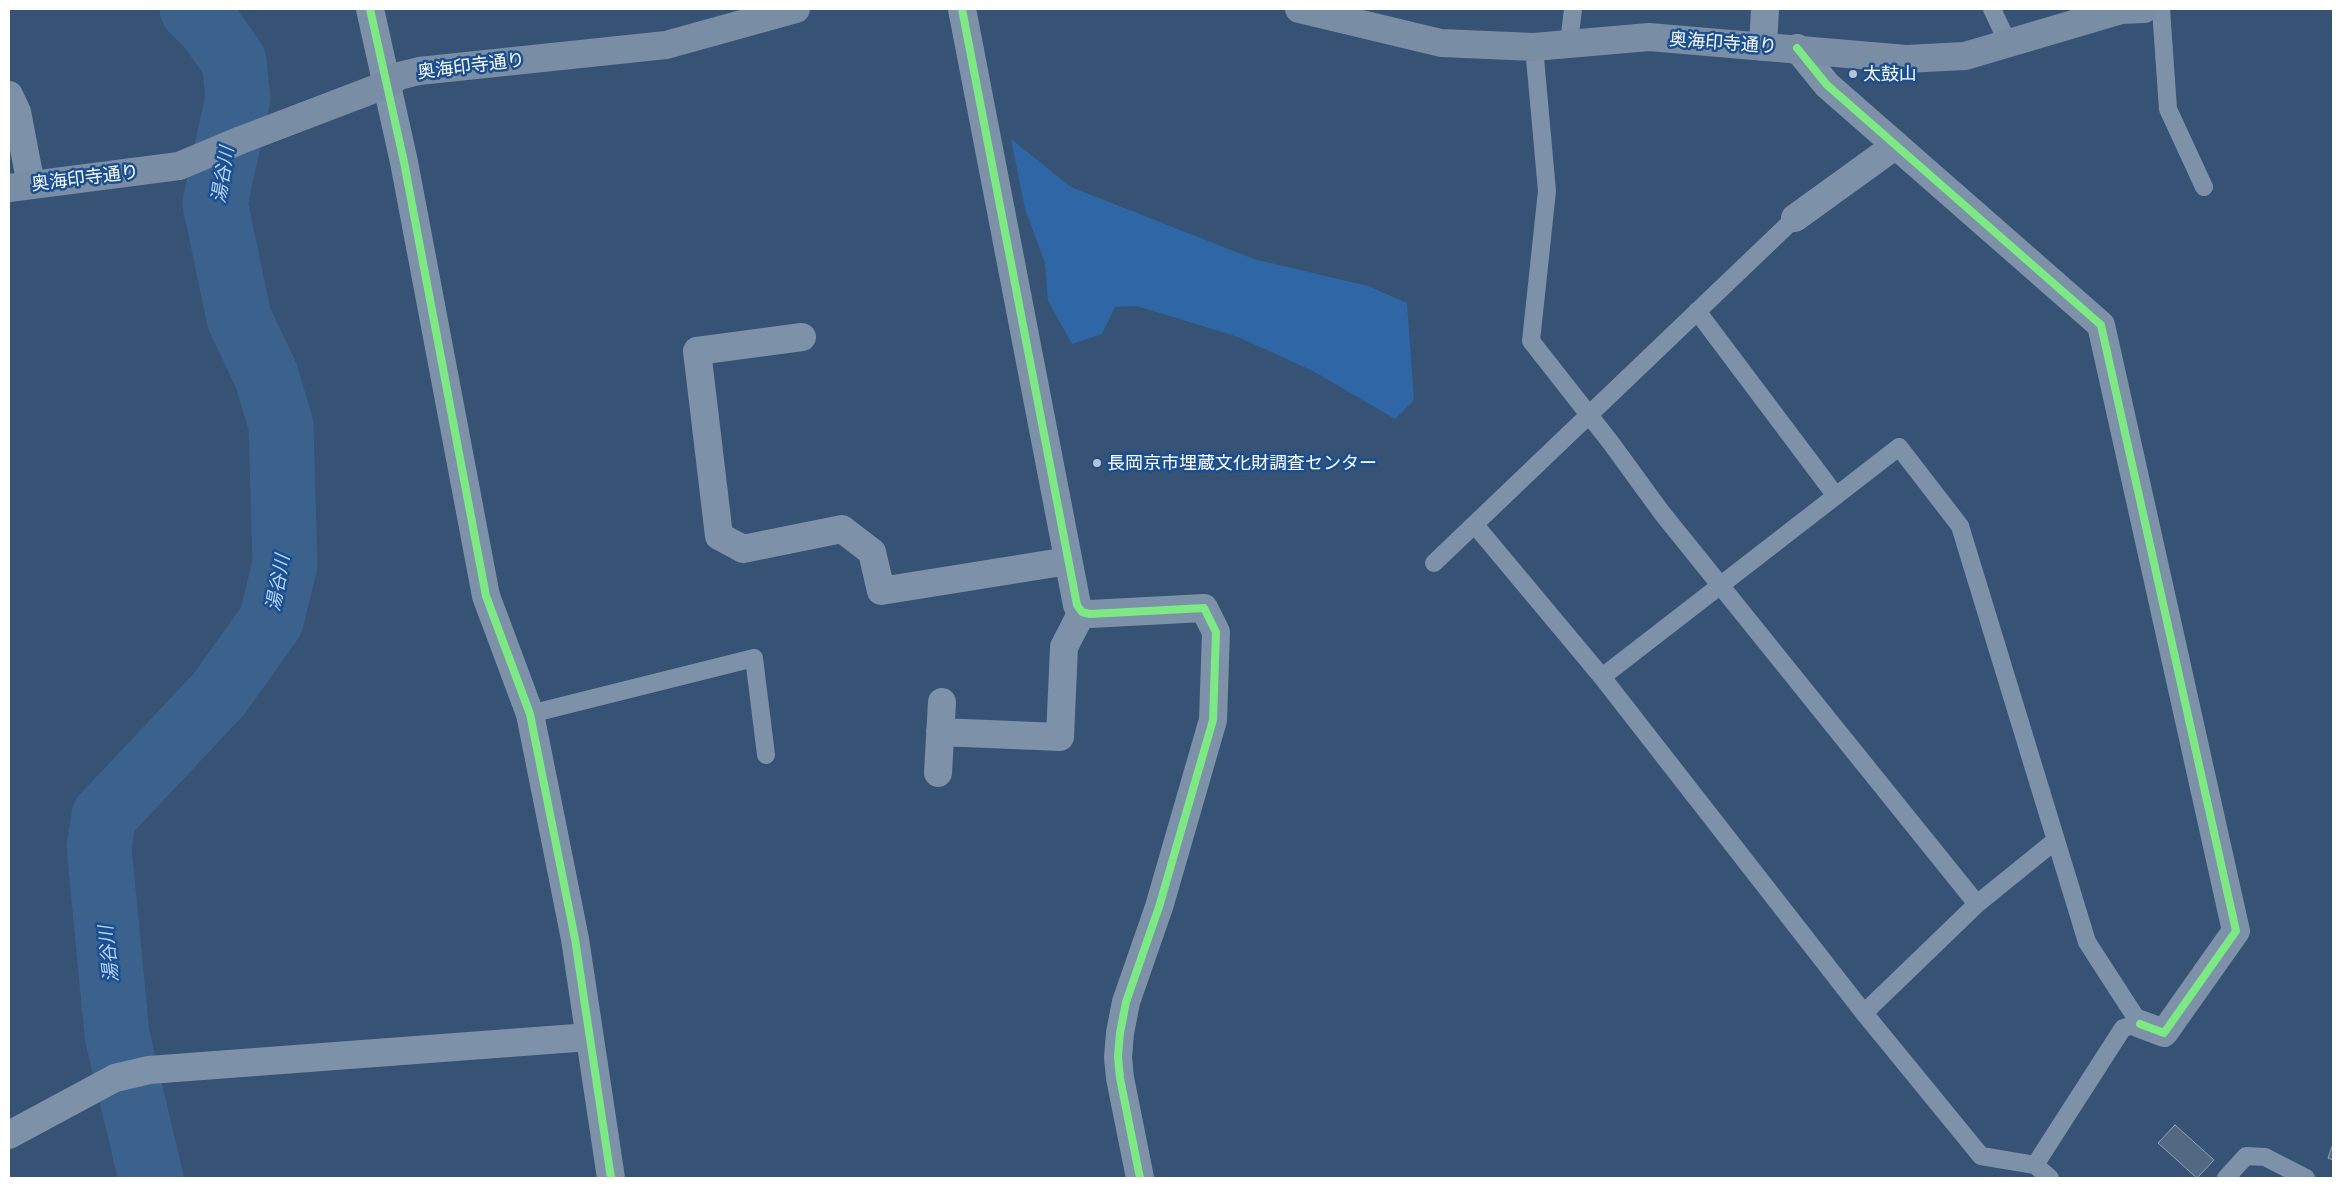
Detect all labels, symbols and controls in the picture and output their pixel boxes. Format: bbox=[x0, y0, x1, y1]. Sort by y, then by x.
street label: 奥海印寺通り bbox=[1668, 28, 1778, 58]
street label: 奥海印寺通り bbox=[416, 49, 526, 83]
place label: 太鼓山 bbox=[1863, 63, 1917, 85]
marker: 太鼓山 bbox=[1847, 68, 1859, 80]
water label: 湯谷川 bbox=[207, 145, 239, 205]
street label: 奥海印寺通り bbox=[30, 161, 140, 195]
place label: 長岡京市埋蔵文化財調査センター bbox=[1107, 452, 1377, 474]
marker: 長岡京市埋蔵文化財調査センター bbox=[1091, 457, 1103, 469]
water label: 湯谷川 bbox=[262, 553, 294, 613]
water label: 湯谷川 bbox=[95, 924, 123, 984]

